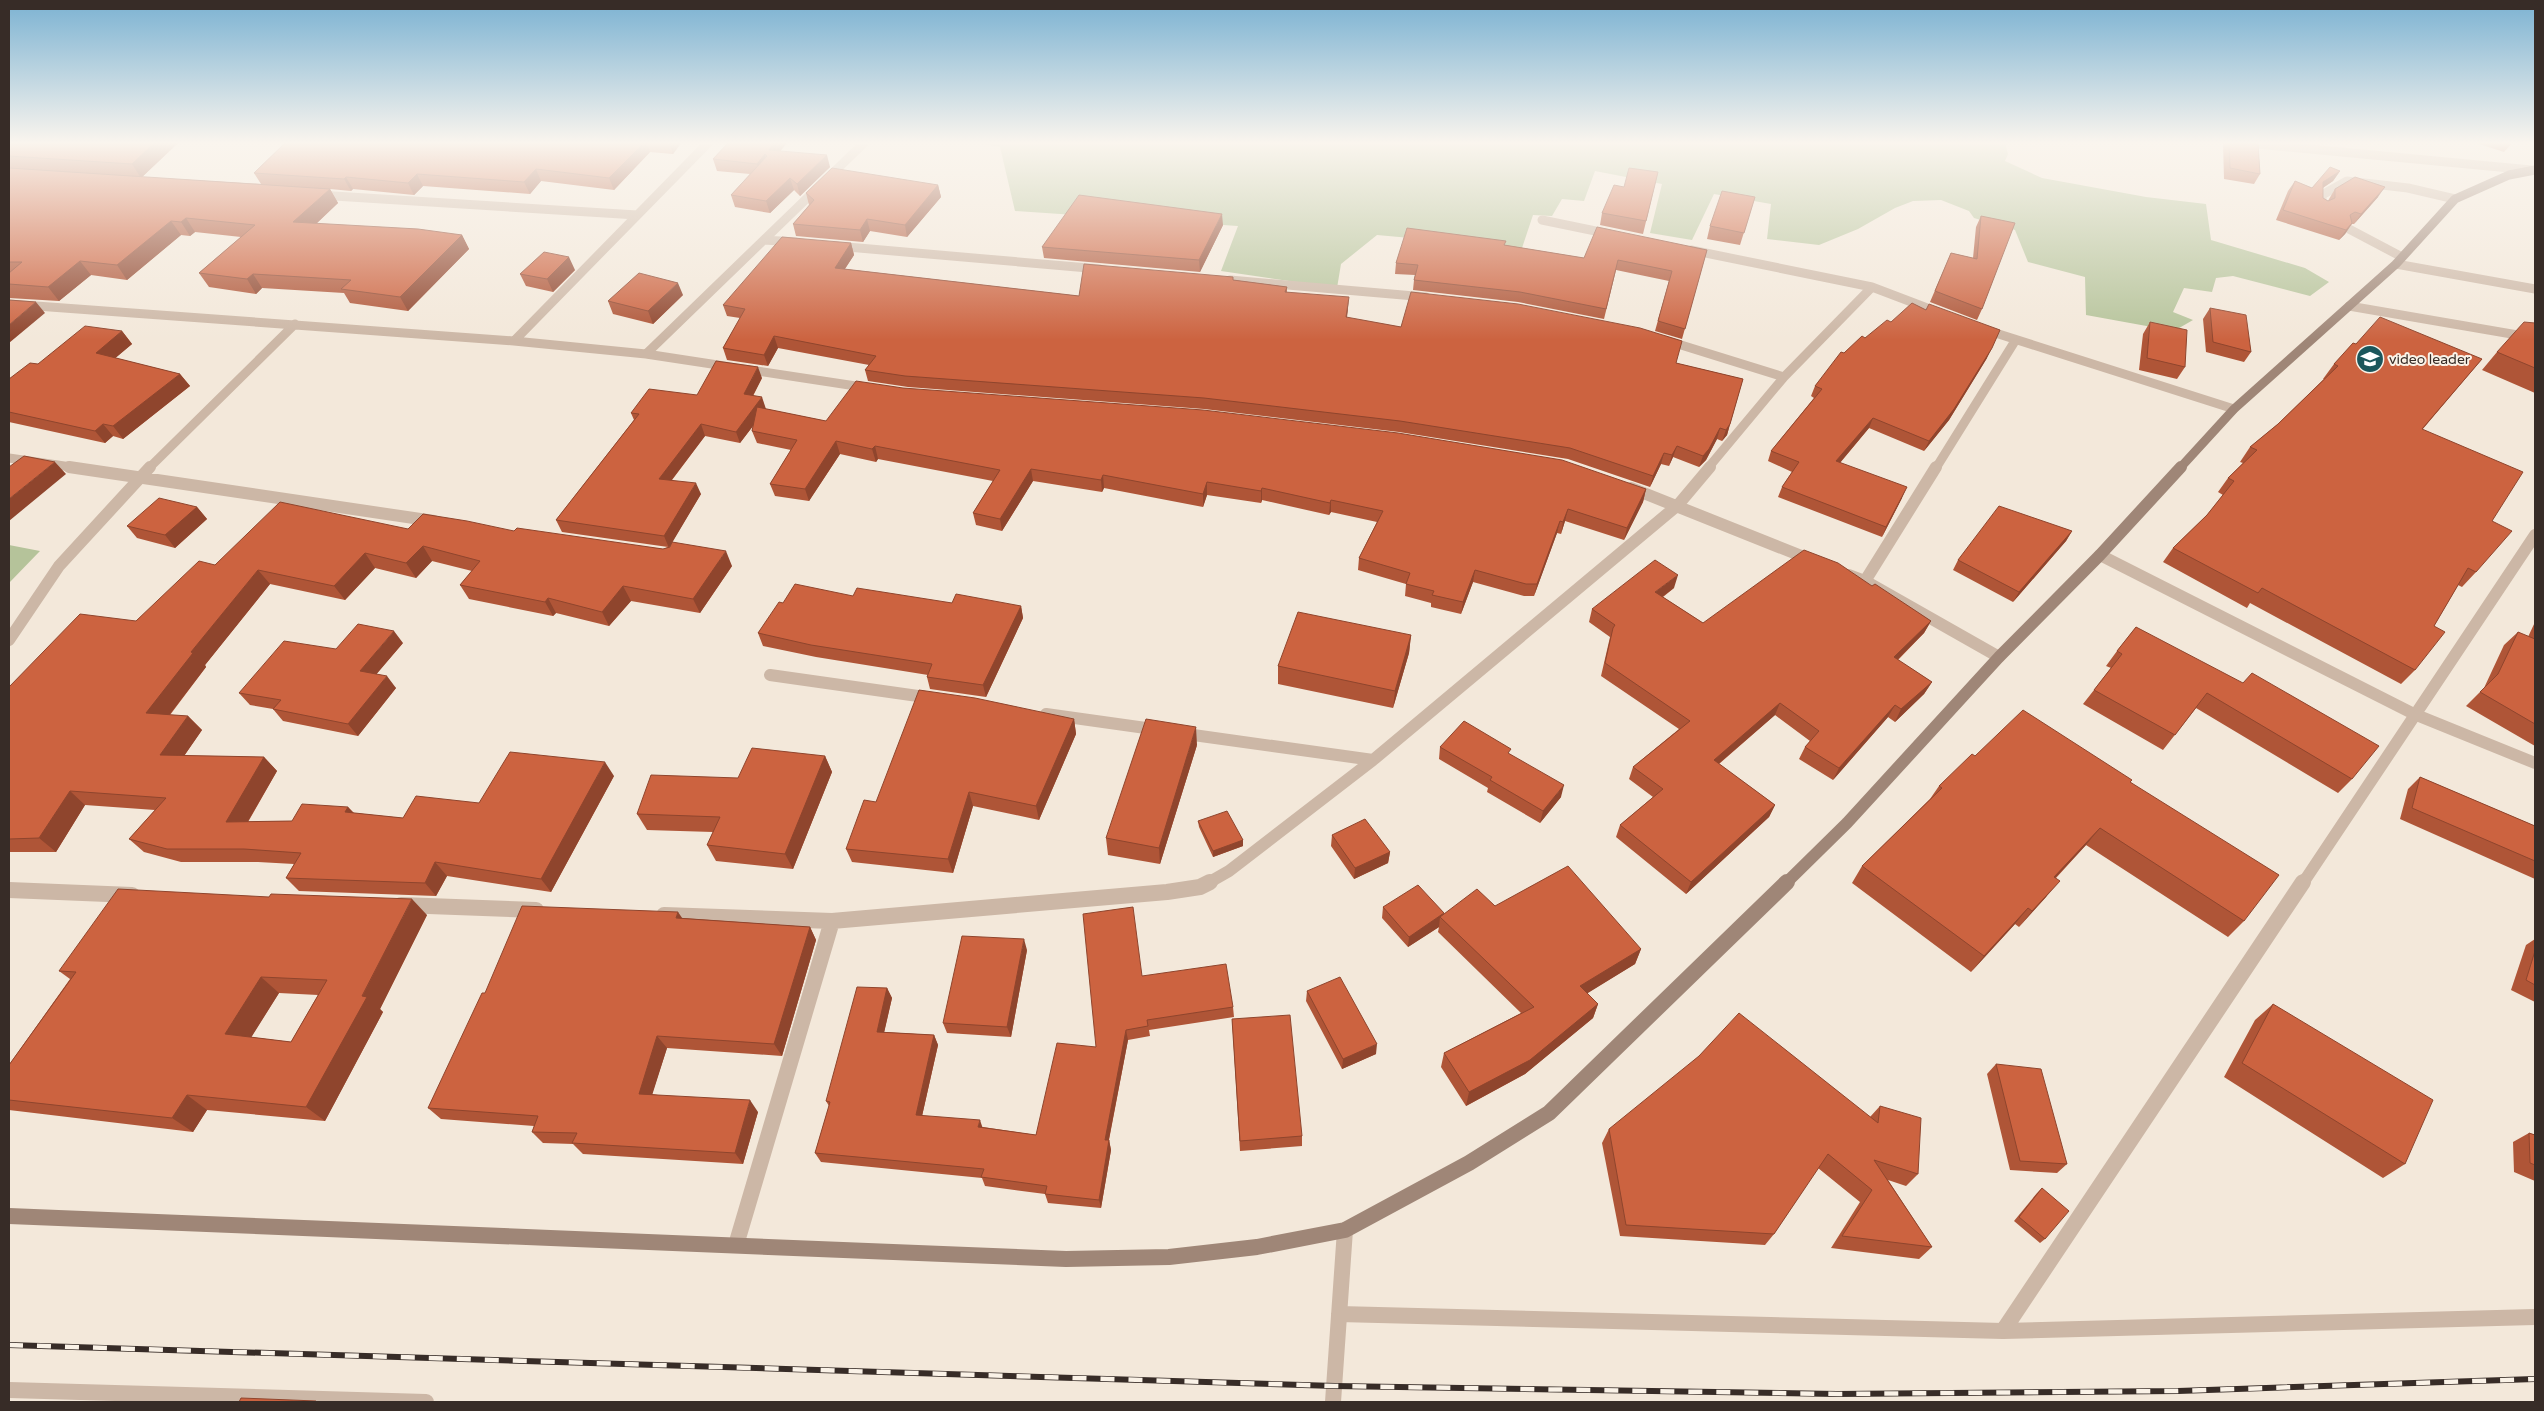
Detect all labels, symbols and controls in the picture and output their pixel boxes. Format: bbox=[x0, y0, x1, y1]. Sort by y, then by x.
school or university icon: video leader bbox=[2355, 344, 2385, 374]
place label: video leader bbox=[2389, 351, 2471, 368]

